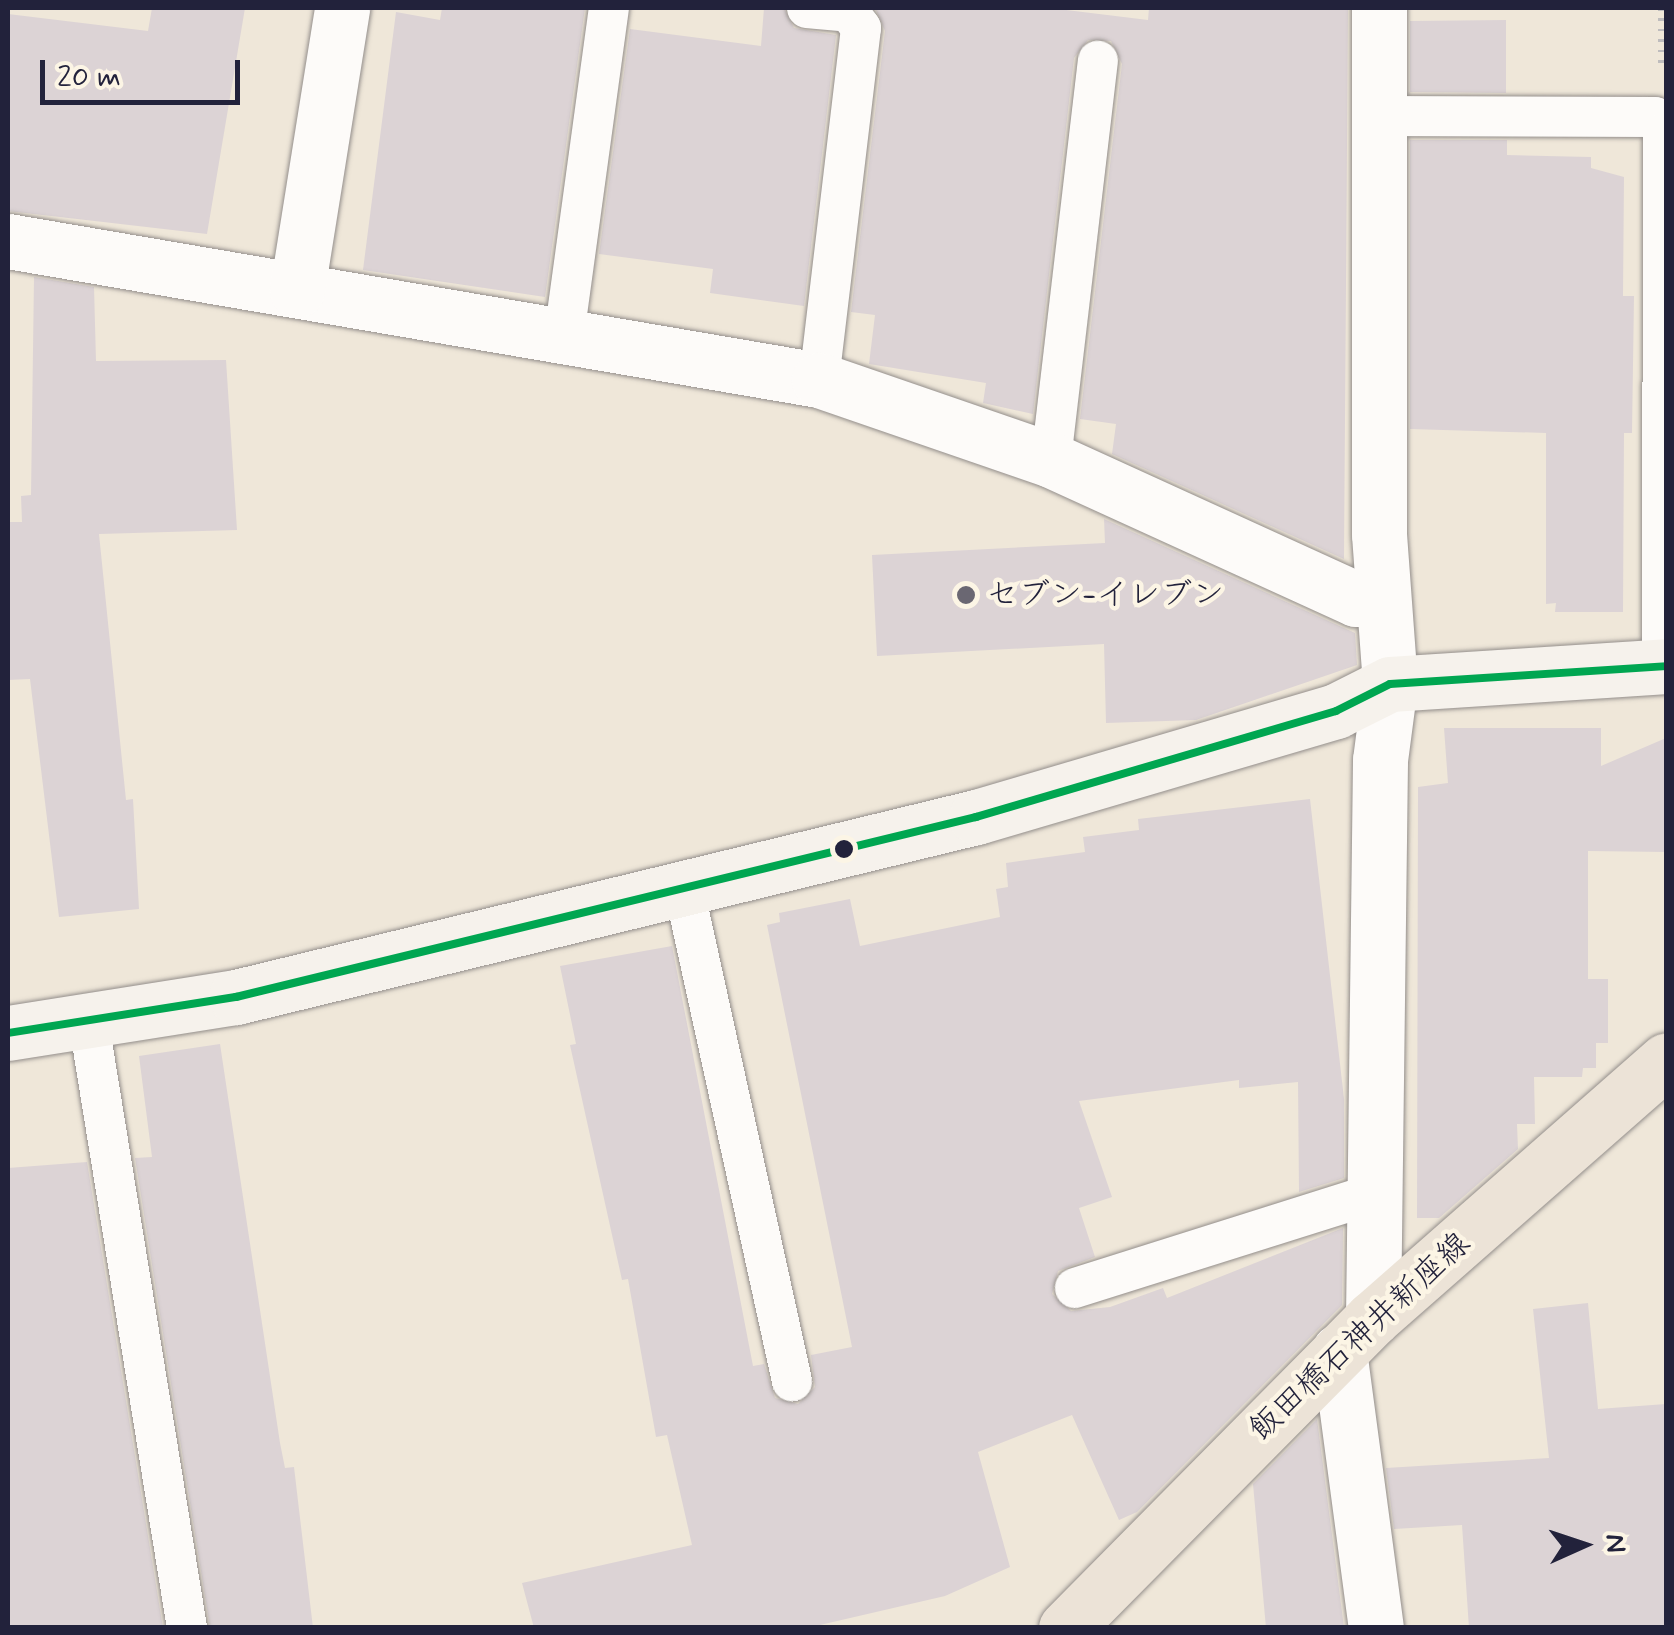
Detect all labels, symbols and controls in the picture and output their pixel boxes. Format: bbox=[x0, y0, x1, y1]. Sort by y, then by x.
scale bar bbox=[45, 40, 245, 102]
text: 20 m bbox=[57, 58, 121, 97]
place label: セブン-イレブン bbox=[986, 576, 1224, 614]
marker: セブン-イレブン bbox=[955, 584, 977, 606]
unlabelled marker bbox=[834, 839, 854, 859]
street label: 飯田橋石神井新座線 bbox=[1242, 1225, 1478, 1449]
north arrow bbox=[1534, 1495, 1634, 1595]
text: N bbox=[1595, 1533, 1633, 1554]

